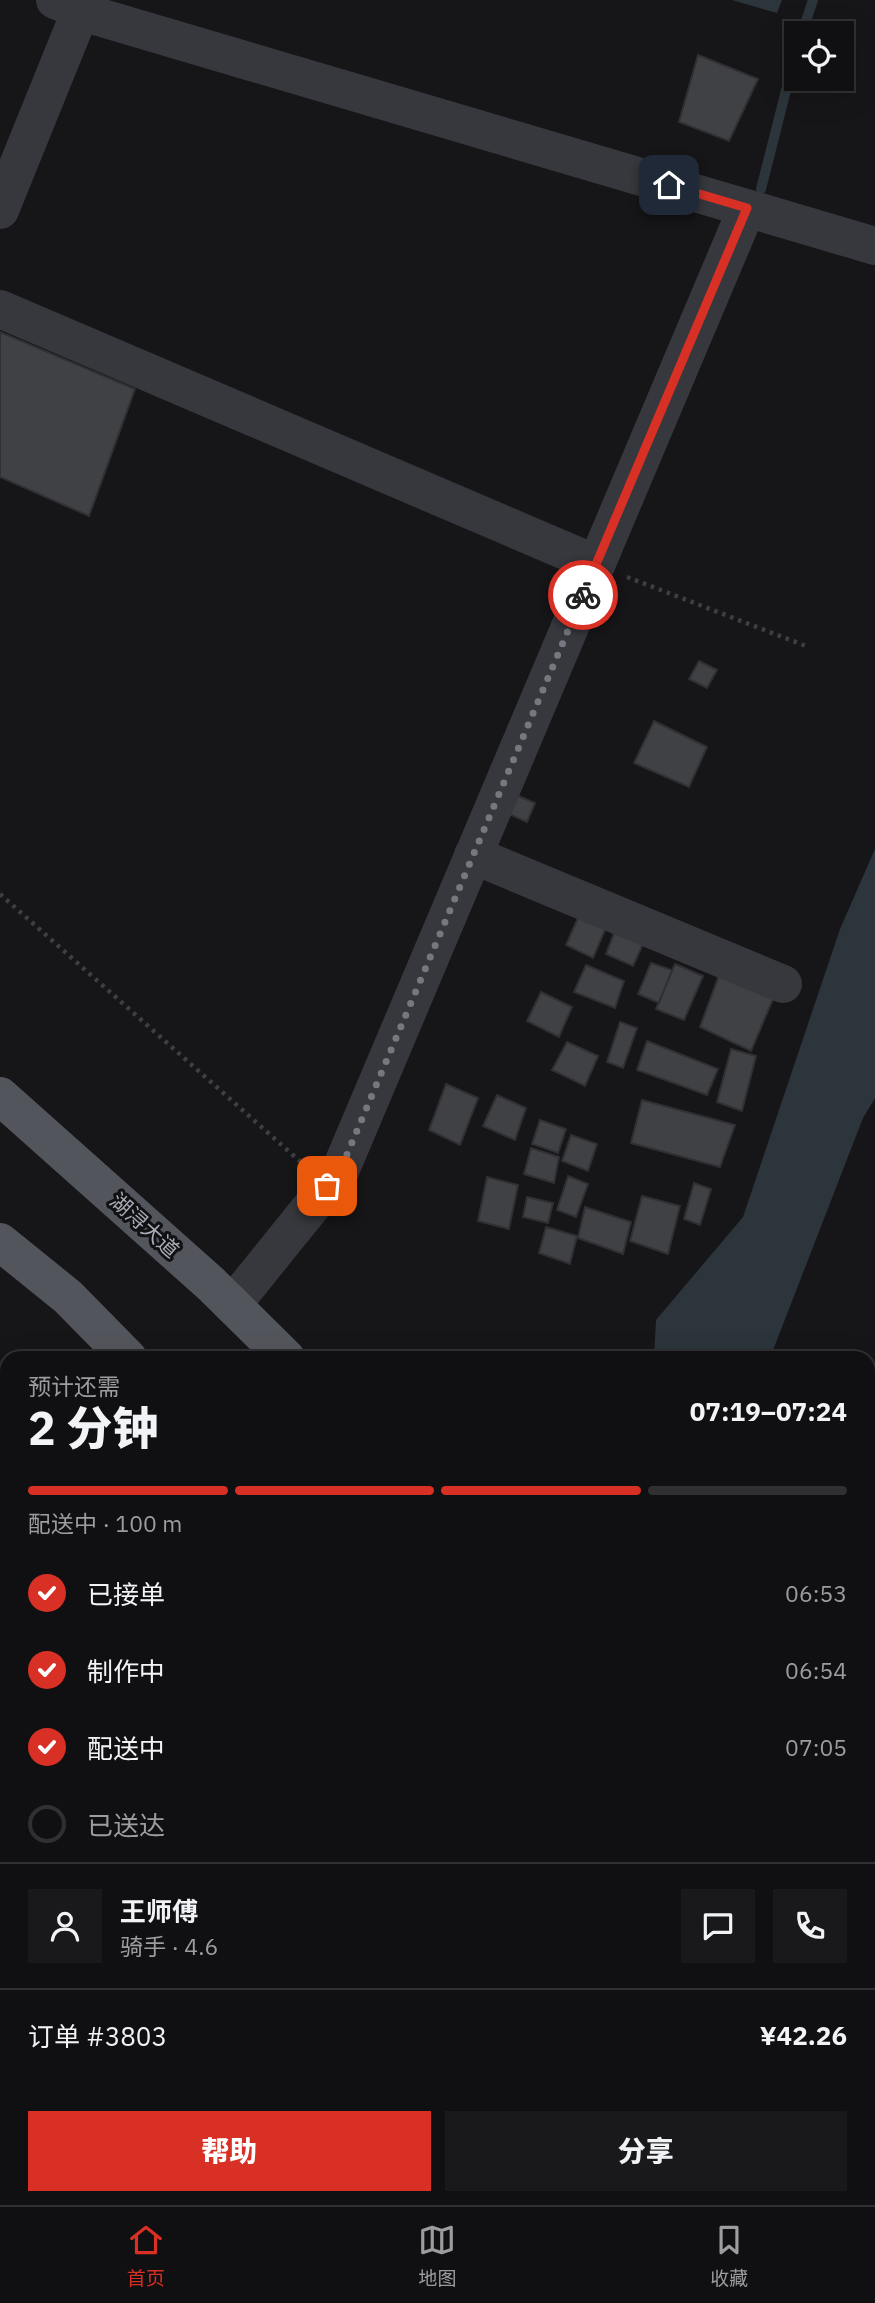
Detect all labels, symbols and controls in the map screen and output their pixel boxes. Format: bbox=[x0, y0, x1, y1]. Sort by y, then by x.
map controls bbox=[784, 21, 854, 91]
button: locate bbox=[784, 21, 854, 91]
pin bbox=[639, 155, 699, 215]
icon: home bbox=[650, 166, 688, 204]
courier bbox=[548, 560, 618, 630]
icon: bike bbox=[564, 576, 602, 614]
pin bbox=[297, 1156, 357, 1216]
icon: bag bbox=[308, 1167, 346, 1205]
street label: 湖浔大道 bbox=[104, 1186, 186, 1264]
text: 预计还需 bbox=[28, 1371, 120, 1401]
text: 07:19–07:24 bbox=[690, 1394, 847, 1428]
text: 2 分钟 bbox=[28, 1398, 158, 1458]
text: 配送中 · 100 m bbox=[28, 1508, 182, 1538]
icon: check bbox=[28, 1574, 66, 1612]
text: 已接单 bbox=[87, 1577, 165, 1611]
text: 06:53 bbox=[785, 1578, 847, 1608]
icon: check bbox=[28, 1651, 66, 1689]
text: 制作中 bbox=[87, 1654, 165, 1688]
text: 06:54 bbox=[785, 1655, 847, 1685]
icon: check bbox=[28, 1728, 66, 1766]
text: 配送中 bbox=[87, 1731, 165, 1765]
text: 07:05 bbox=[785, 1732, 847, 1762]
text: 已送达 bbox=[87, 1808, 165, 1842]
button: person bbox=[28, 1889, 102, 1963]
button: chat bbox=[681, 1889, 755, 1963]
button: phone bbox=[773, 1889, 847, 1963]
text: 王师傅 bbox=[120, 1894, 198, 1928]
text: 骑手 · 4.6 bbox=[120, 1931, 218, 1961]
text: ¥42.26 bbox=[760, 2018, 847, 2052]
text: 订单 #3803 bbox=[28, 2019, 167, 2053]
button: 帮助 bbox=[28, 2111, 431, 2191]
button: 分享 bbox=[445, 2111, 847, 2191]
tab: 首页 bbox=[127, 2221, 165, 2290]
tab: 地图 bbox=[418, 2221, 456, 2290]
tab: 收藏 bbox=[710, 2221, 748, 2290]

